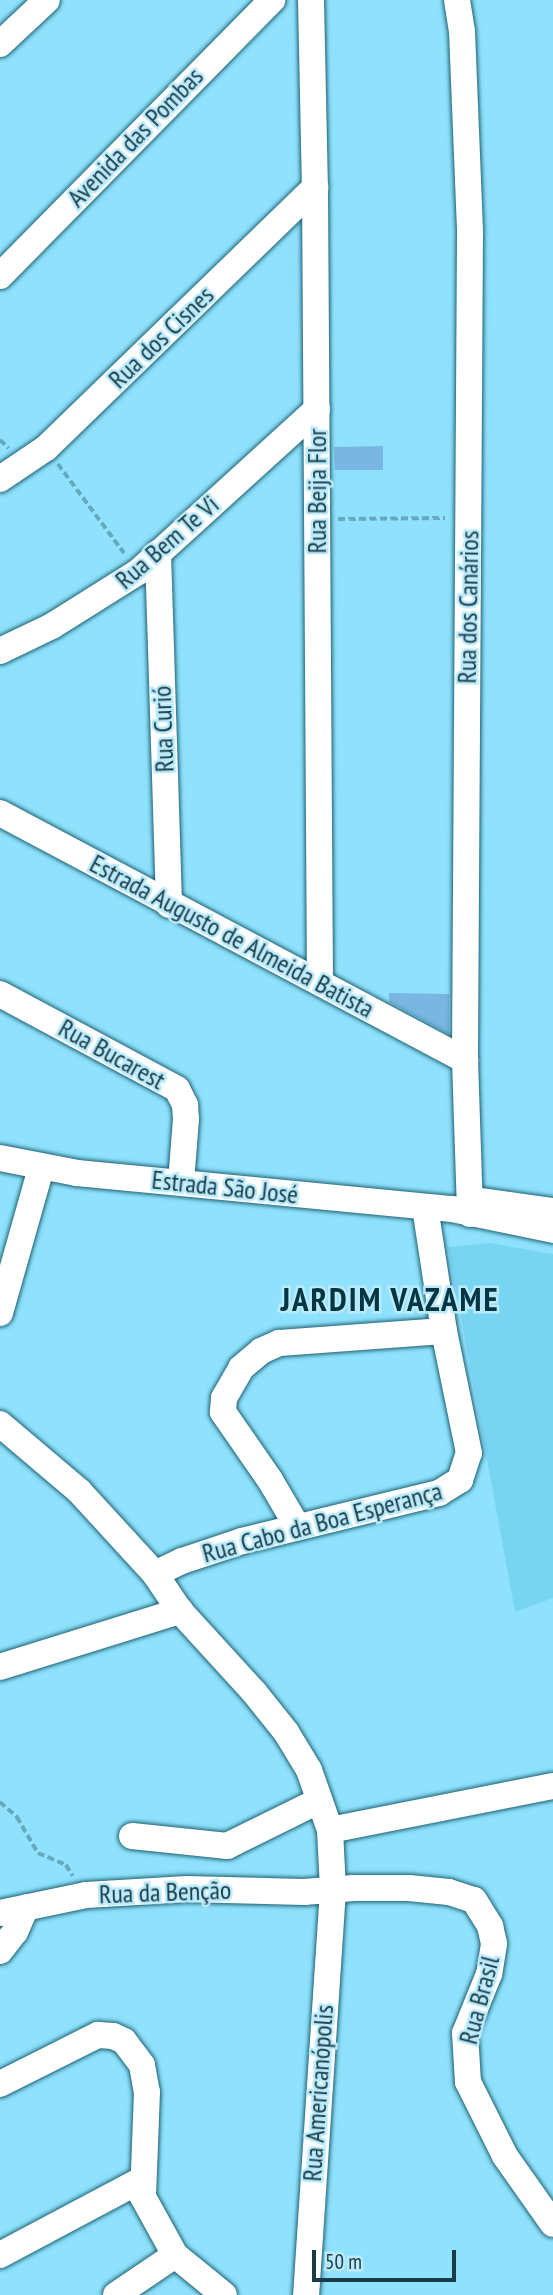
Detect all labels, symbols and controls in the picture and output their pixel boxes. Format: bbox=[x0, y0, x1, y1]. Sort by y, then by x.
street label: Avenida das Pombas bbox=[61, 61, 209, 213]
street label: Rua dos Cisnes bbox=[102, 279, 220, 395]
street label: Rua Beija Flor bbox=[301, 429, 333, 553]
street label: Rua Bem Te Vi bbox=[108, 488, 226, 596]
street label: Rua dos Canários bbox=[451, 530, 485, 684]
street label: Rua Curió bbox=[146, 685, 180, 773]
street label: Estrada Augusto de Almeida Batista bbox=[84, 847, 380, 1025]
street label: Rua Bucarest bbox=[53, 1012, 171, 1096]
street label: Estrada São José bbox=[150, 1164, 300, 1210]
district label: JARDIM VAZAME bbox=[282, 1279, 498, 1319]
street label: Rua Cabo da Boa Esperança bbox=[199, 1475, 445, 1569]
street label: Rua da Benção bbox=[98, 1874, 232, 1910]
street label: Rua Brasil bbox=[452, 1953, 506, 2047]
street label: Rua Americanópolis bbox=[296, 2003, 340, 2183]
scale bar bbox=[315, 2236, 458, 2280]
text: 50 m bbox=[325, 2248, 362, 2275]

